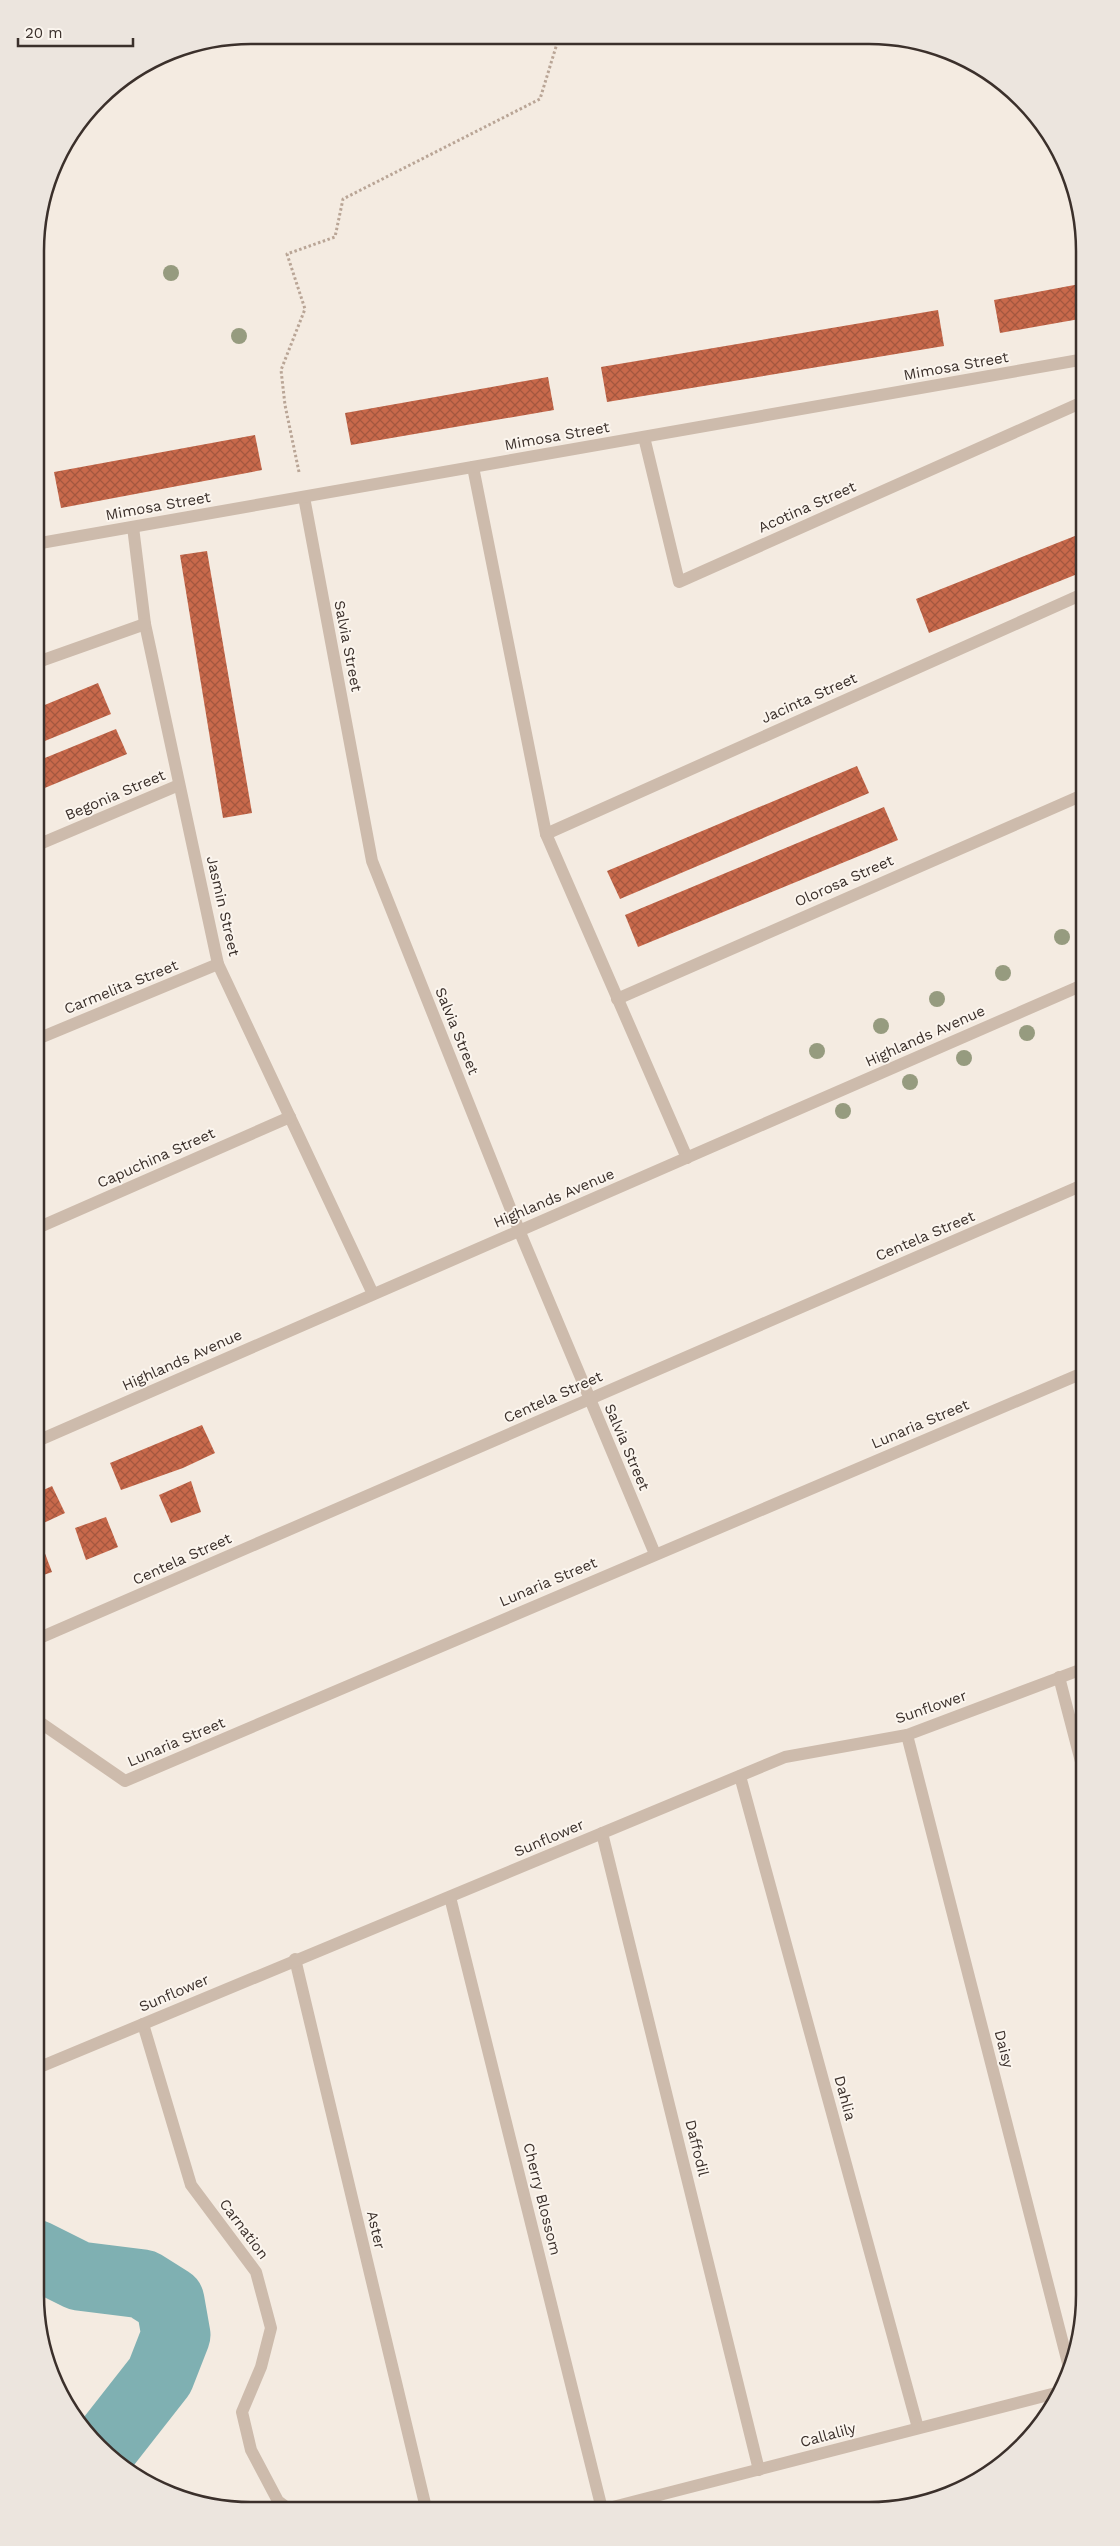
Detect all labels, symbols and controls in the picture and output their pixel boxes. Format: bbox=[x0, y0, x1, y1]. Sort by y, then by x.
scale bar bbox=[18, 15, 132, 47]
text: 20 m bbox=[25, 24, 63, 42]
street label: Mimosa Street bbox=[902, 348, 1011, 384]
street label: Mimosa Street bbox=[503, 418, 612, 454]
street label: Acotina Street bbox=[755, 477, 859, 537]
street label: Mimosa Street bbox=[104, 488, 213, 524]
street label: Salvia Street bbox=[330, 599, 366, 694]
street label: Jacinta Street bbox=[758, 669, 860, 727]
street label: Begonia Street bbox=[62, 766, 168, 824]
street label: Olorosa Street bbox=[792, 851, 897, 911]
street label: Jasmin Street bbox=[203, 854, 243, 959]
street label: Carmelita Street bbox=[61, 956, 181, 1018]
street label: Salvia Street bbox=[431, 985, 483, 1078]
street label: Highlands Avenue bbox=[862, 1001, 988, 1071]
street label: Capuchina Street bbox=[94, 1124, 218, 1192]
street label: Highlands Avenue bbox=[491, 1164, 617, 1232]
street label: Centela Street bbox=[873, 1207, 978, 1265]
street label: Highlands Avenue bbox=[119, 1325, 245, 1395]
street label: Centela Street bbox=[501, 1367, 606, 1427]
street label: Lunaria Street bbox=[868, 1395, 972, 1453]
street label: Salvia Street bbox=[601, 1401, 654, 1494]
street label: Centela Street bbox=[130, 1529, 235, 1589]
street label: Lunaria Street bbox=[496, 1553, 600, 1611]
street label: Sunflower bbox=[893, 1686, 969, 1728]
street label: Lunaria Street bbox=[124, 1713, 228, 1771]
street label: Sunflower bbox=[511, 1815, 587, 1861]
street label: Sunflower bbox=[136, 1970, 212, 2016]
street label: Daisy bbox=[991, 2028, 1017, 2070]
street label: Dahlia bbox=[830, 2074, 860, 2123]
street label: Daffodil bbox=[681, 2118, 713, 2179]
street label: Cherry Blossom bbox=[519, 2141, 565, 2257]
street label: Carnation bbox=[215, 2195, 273, 2263]
street label: Aster bbox=[363, 2209, 389, 2251]
street label: Callalily bbox=[798, 2419, 858, 2451]

